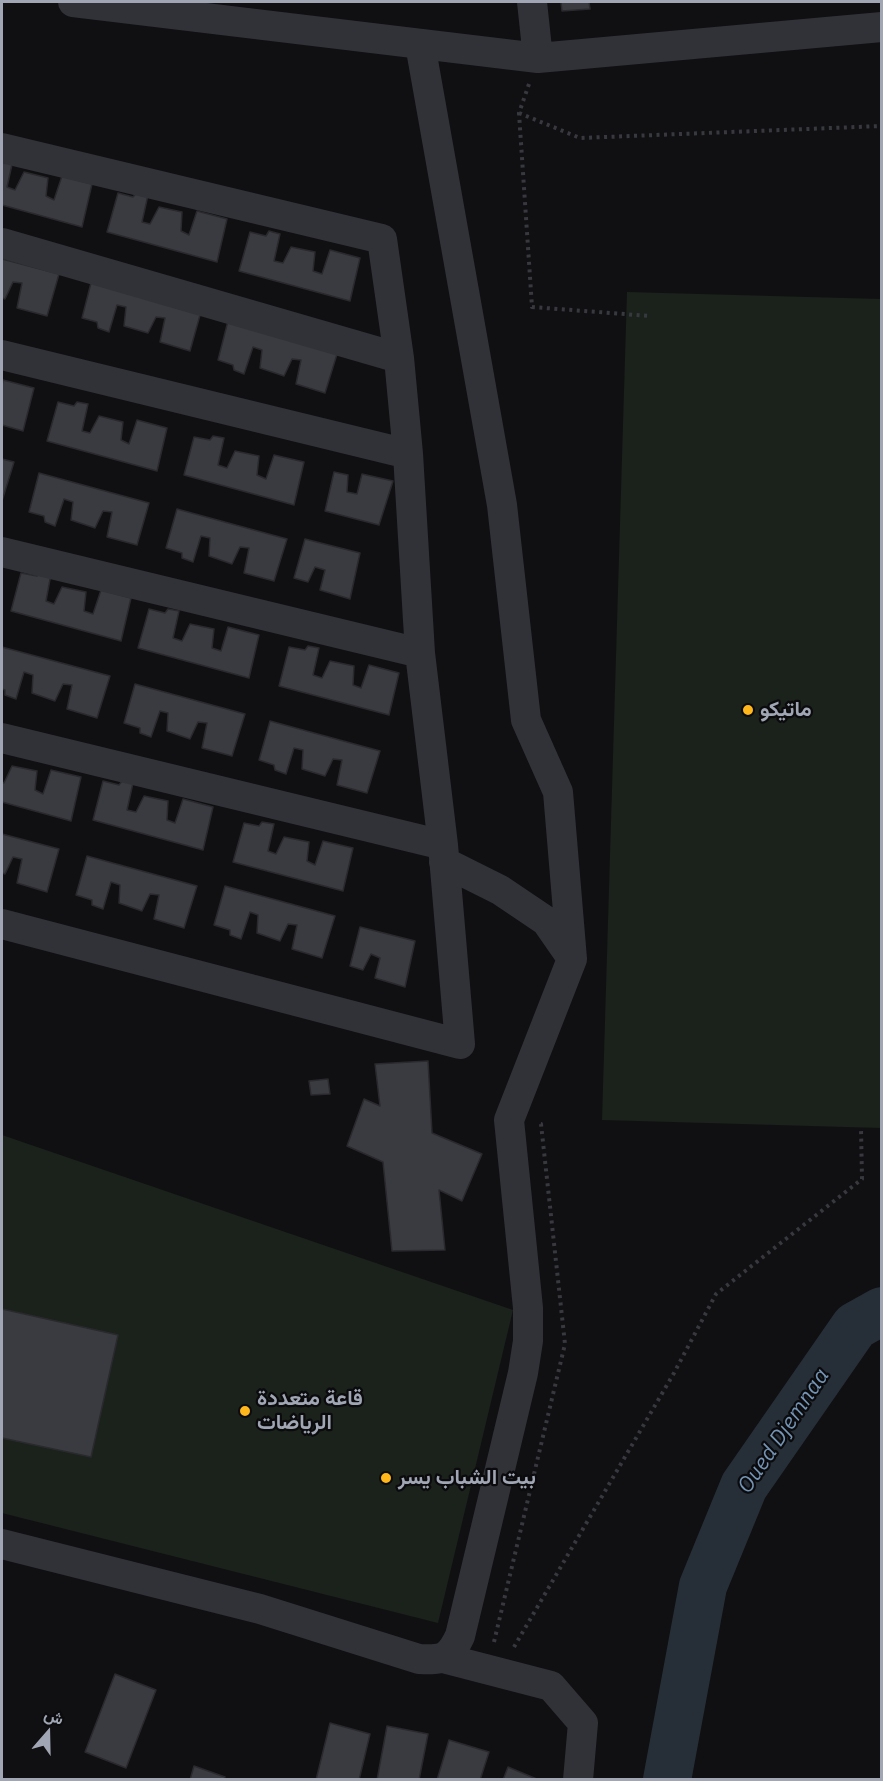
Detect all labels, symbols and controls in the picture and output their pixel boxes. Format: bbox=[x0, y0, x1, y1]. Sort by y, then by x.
place label: ماتيكو bbox=[760, 697, 812, 723]
marker: ماتيكو bbox=[741, 703, 755, 717]
water label: Oued Djemnaa bbox=[733, 1364, 835, 1498]
place label: قاعة متعددة الرياضات bbox=[257, 1386, 363, 1436]
marker: قاعة متعددة الرياضات bbox=[238, 1404, 252, 1418]
place label: بيت الشباب يسر bbox=[398, 1465, 536, 1491]
marker: بيت الشباب يسر bbox=[379, 1471, 393, 1485]
north arrow bbox=[18, 1703, 78, 1763]
text: ش bbox=[42, 1703, 67, 1729]

